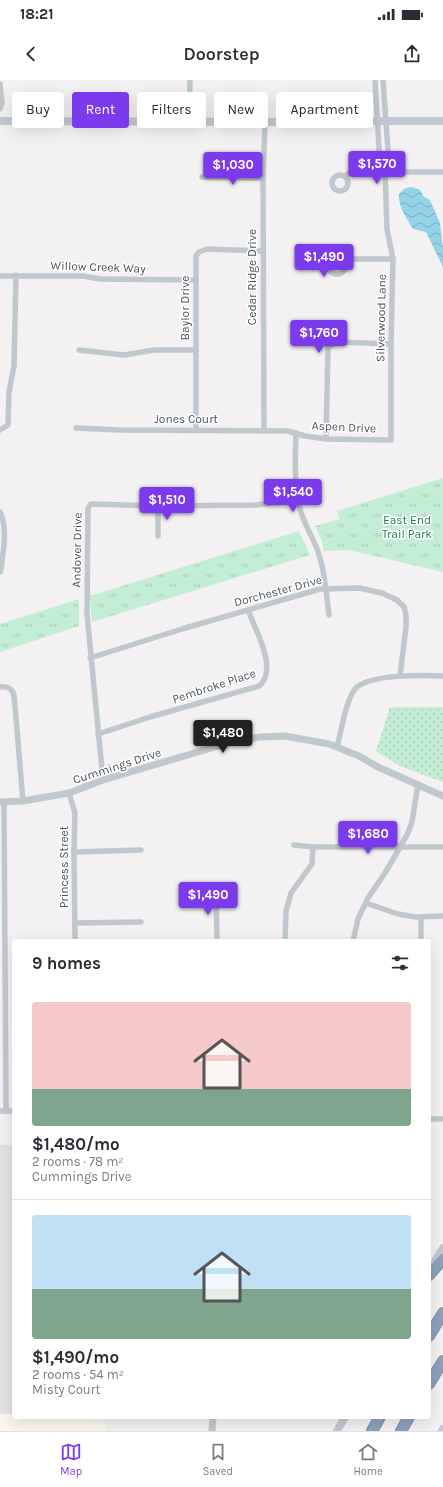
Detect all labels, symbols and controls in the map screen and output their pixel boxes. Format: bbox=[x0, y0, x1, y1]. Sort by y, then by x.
text: 18:21 bbox=[20, 5, 54, 23]
icon: back bbox=[20, 43, 42, 65]
text: Doorstep bbox=[183, 43, 260, 65]
icon: share bbox=[401, 43, 423, 65]
chip: Buy bbox=[12, 92, 64, 128]
chip: Rent bbox=[72, 92, 129, 128]
chip: Filters bbox=[137, 92, 206, 128]
chip: New bbox=[214, 92, 268, 128]
chip: Apartment bbox=[276, 92, 373, 128]
pin: $1,570 bbox=[344, 151, 410, 185]
pin: $1,030 bbox=[200, 152, 266, 186]
text: $1,570 bbox=[357, 156, 397, 171]
text: $1,030 bbox=[212, 157, 254, 172]
street label: Cedar Ridge Drive bbox=[245, 229, 259, 325]
pin: $1,490 bbox=[291, 244, 357, 278]
text: $1,490 bbox=[304, 249, 344, 264]
street label: Willow Creek Way bbox=[50, 258, 146, 276]
street label: Silverwood Lane bbox=[373, 274, 389, 362]
street label: Baylor Drive bbox=[178, 276, 192, 340]
pin: $1,760 bbox=[286, 320, 352, 354]
text: $1,760 bbox=[299, 325, 339, 340]
street label: Jones Court bbox=[154, 412, 218, 426]
street label: Aspen Drive bbox=[311, 418, 377, 436]
pin: $1,540 bbox=[260, 479, 326, 513]
text: $1,540 bbox=[273, 484, 313, 499]
pin: $1,510 bbox=[134, 487, 200, 521]
text: $1,510 bbox=[148, 492, 186, 507]
street label: Andover Drive bbox=[69, 512, 85, 588]
park label: East End Trail Park bbox=[382, 513, 432, 541]
street label: Dorchester Drive bbox=[232, 573, 324, 609]
street label: Pembroke Place bbox=[171, 666, 257, 706]
pin: $1,480 bbox=[190, 720, 256, 754]
text: $1,480 bbox=[202, 725, 244, 740]
street label: Cummings Drive bbox=[71, 745, 163, 787]
pin: $1,680 bbox=[335, 821, 401, 855]
street label: Princess Street bbox=[57, 825, 71, 908]
text: $1,680 bbox=[347, 826, 389, 841]
pin: $1,490 bbox=[175, 882, 241, 916]
text: $1,490 bbox=[188, 887, 228, 902]
icon: filters bbox=[389, 952, 411, 974]
text: 9 homes bbox=[32, 953, 101, 973]
icon: home bbox=[186, 1028, 258, 1100]
text: $1,480/mo bbox=[32, 1134, 120, 1154]
text: 2 rooms · 78 m² bbox=[32, 1154, 124, 1169]
text: Cummings Drive bbox=[32, 1169, 132, 1184]
icon: home bbox=[186, 1241, 258, 1313]
text: $1,490/mo bbox=[32, 1347, 119, 1367]
text: 2 rooms · 54 m² bbox=[32, 1367, 124, 1382]
text: Misty Court bbox=[32, 1382, 100, 1397]
tab: Map bbox=[60, 1441, 82, 1478]
tab: Saved bbox=[203, 1441, 233, 1478]
tab: Home bbox=[353, 1441, 383, 1478]

